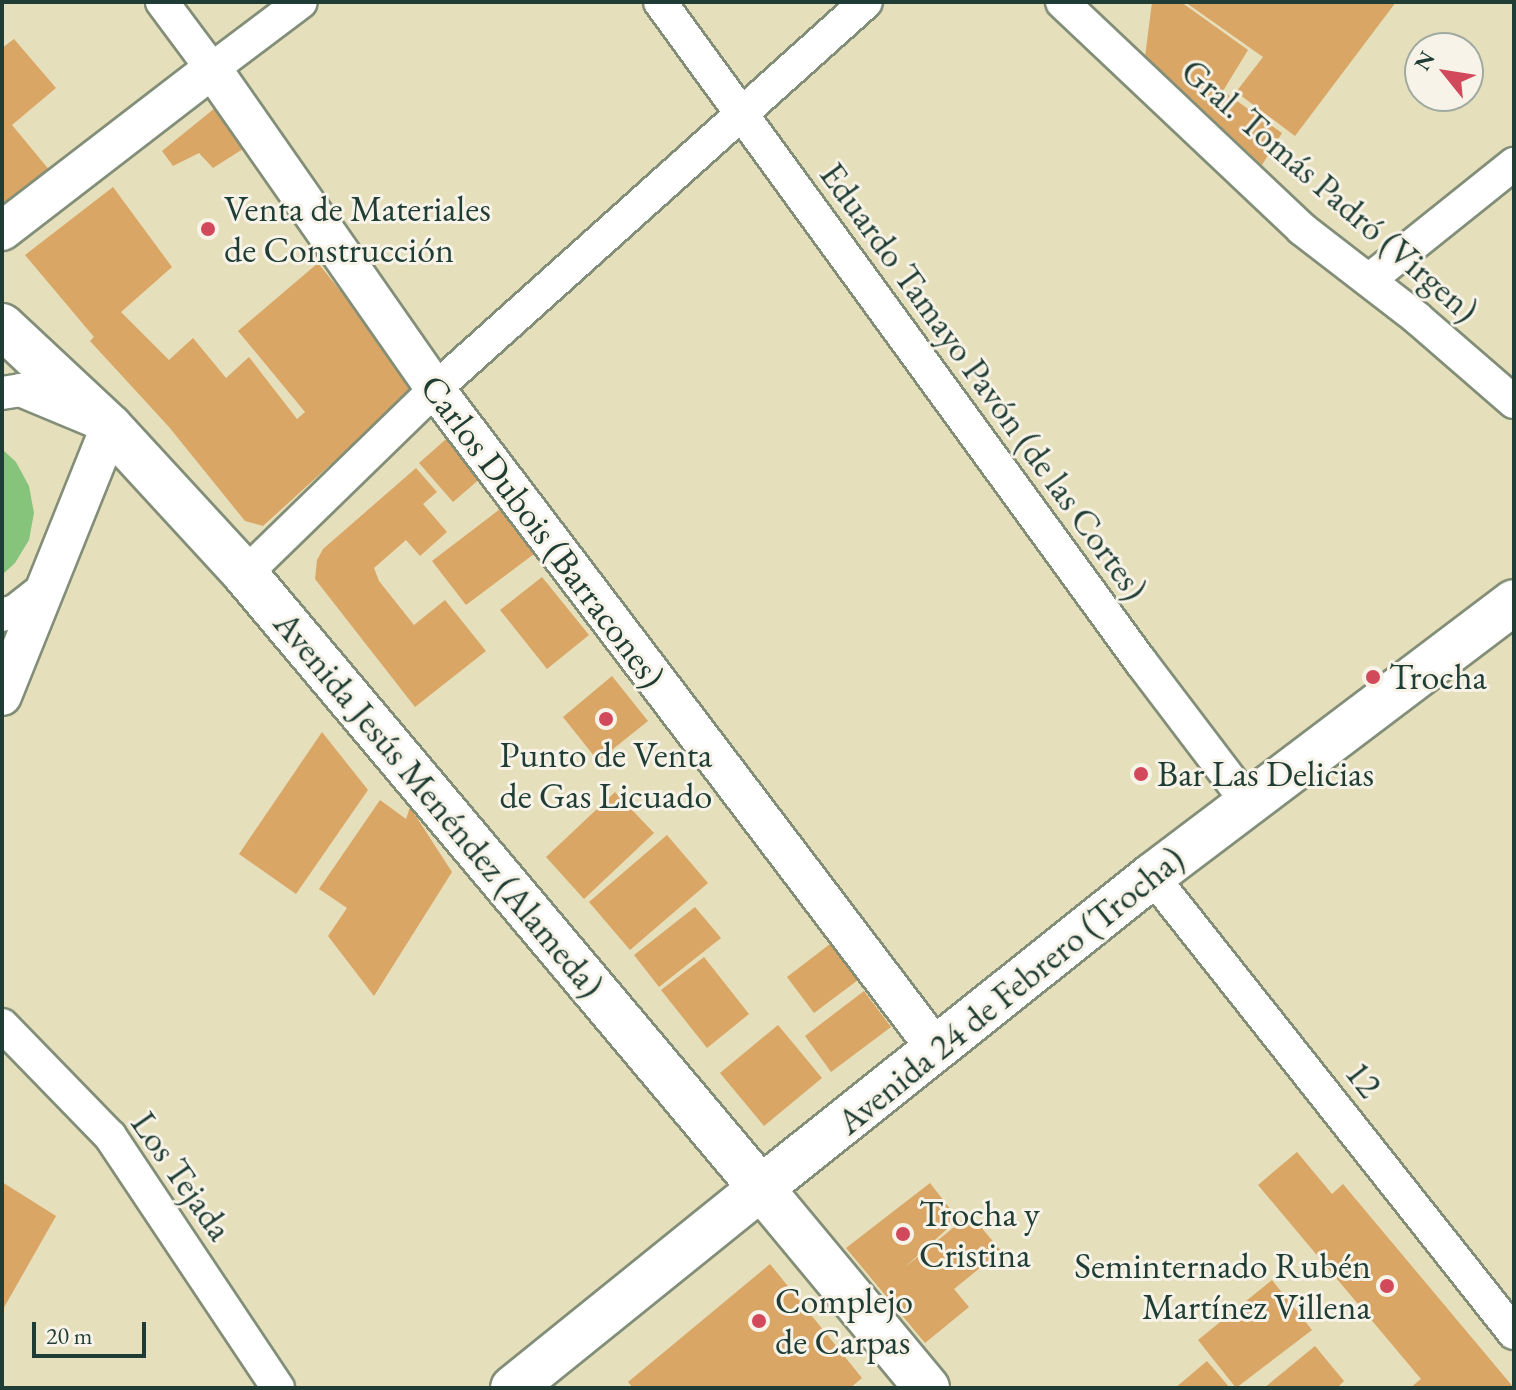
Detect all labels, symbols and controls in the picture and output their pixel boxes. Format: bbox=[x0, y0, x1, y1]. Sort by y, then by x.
north arrow bbox=[1404, 32, 1484, 112]
text: N bbox=[1408, 46, 1442, 76]
street label: Gral. Tomás Padró (Virgen) bbox=[1173, 49, 1487, 331]
street label: Eduardo Tamayo Pavón (de las Cortes) bbox=[811, 154, 1157, 608]
place label: Venta de Materiales de Construcción bbox=[224, 186, 491, 271]
marker: Venta de Materiales de Construcción bbox=[199, 220, 217, 238]
street label: Carlos Dubois (Barracones) bbox=[411, 366, 675, 696]
street label: Avenida Jesús Menéndez (Alameda) bbox=[265, 602, 613, 1006]
place label: Trocha bbox=[1389, 655, 1487, 699]
marker: Trocha bbox=[1364, 668, 1382, 686]
marker: Punto de Venta de Gas Licuado bbox=[597, 710, 615, 728]
place label: Punto de Venta de Gas Licuado bbox=[500, 732, 712, 817]
place label: Bar Las Delicias bbox=[1157, 752, 1374, 796]
marker: Bar Las Delicias bbox=[1132, 765, 1150, 783]
street label: Avenida 24 de Febrero (Trocha) bbox=[828, 837, 1192, 1143]
street label: 12 bbox=[1336, 1052, 1392, 1106]
street label: Los Tejada bbox=[122, 1103, 242, 1249]
place label: Trocha y Cristina bbox=[919, 1191, 1040, 1276]
marker: Trocha y Cristina bbox=[894, 1225, 912, 1243]
place label: Seminternado Rubén Martínez Villena bbox=[1074, 1243, 1371, 1328]
marker: Seminternado Rubén Martínez Villena bbox=[1378, 1277, 1396, 1295]
place label: Complejo de Carpas bbox=[775, 1278, 913, 1363]
scale bar bbox=[36, 1306, 150, 1356]
marker: Complejo de Carpas bbox=[750, 1312, 768, 1330]
text: 20 m bbox=[46, 1320, 93, 1351]

